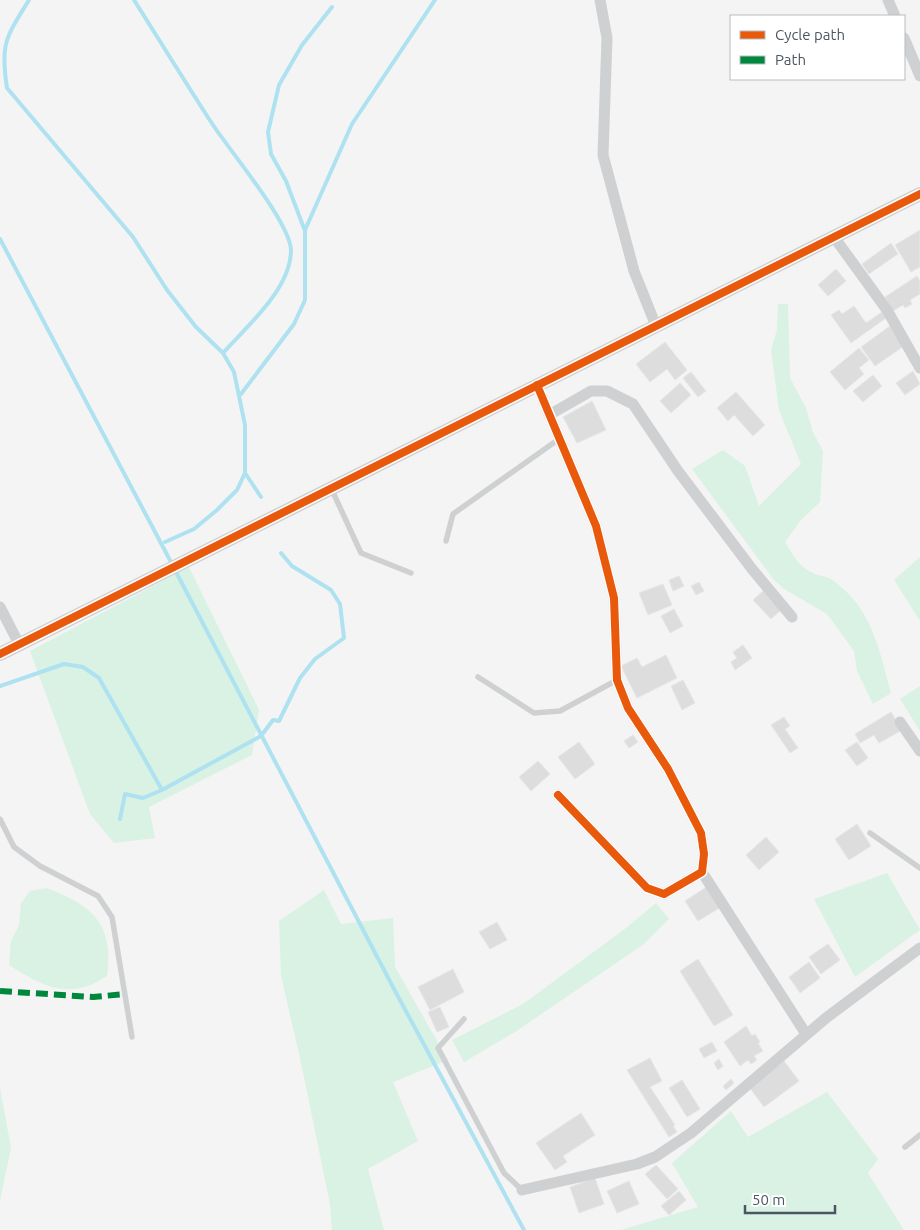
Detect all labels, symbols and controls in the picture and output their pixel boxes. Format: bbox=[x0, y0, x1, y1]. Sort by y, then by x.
legend bbox=[730, 15, 905, 80]
text: Cycle path bbox=[775, 26, 845, 43]
text: Path bbox=[775, 51, 806, 68]
scale bar bbox=[745, 1182, 835, 1214]
text: 50 m bbox=[752, 1191, 785, 1208]

